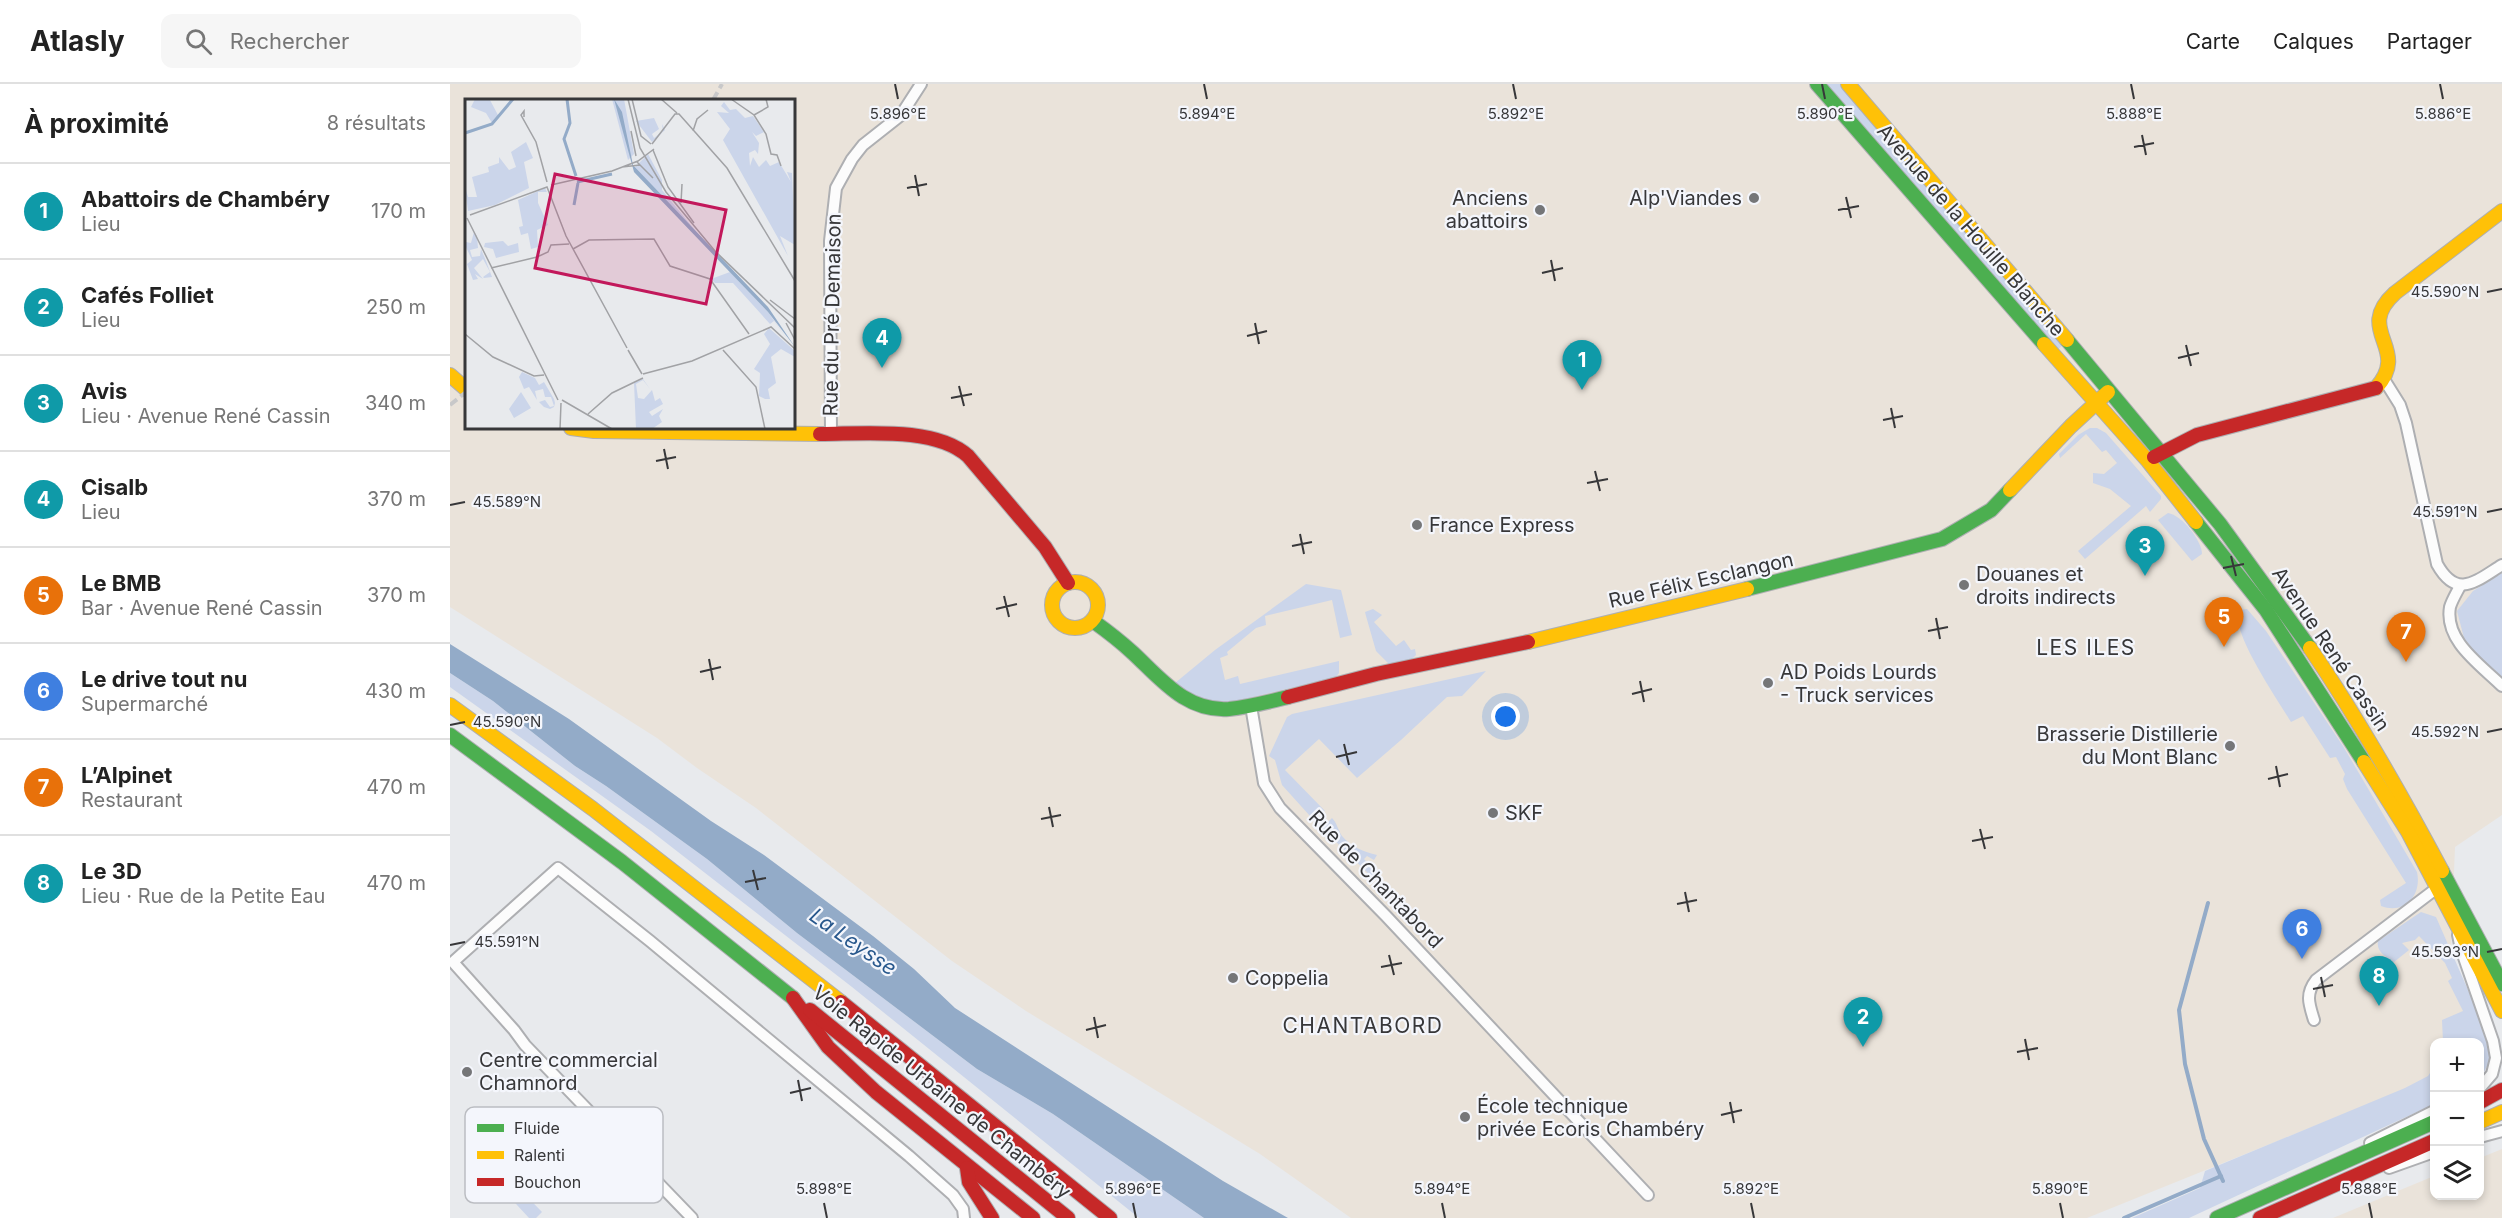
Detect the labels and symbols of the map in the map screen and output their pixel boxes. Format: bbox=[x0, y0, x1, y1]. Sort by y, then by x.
inset map bbox=[465, 99, 795, 429]
text: 5.896°E bbox=[870, 104, 926, 123]
text: 5.894°E bbox=[1179, 104, 1235, 123]
text: 5.892°E bbox=[1488, 104, 1544, 123]
text: 5.890°E bbox=[1797, 104, 1853, 123]
text: 5.888°E bbox=[2106, 104, 2162, 123]
text: 5.886°E bbox=[2415, 104, 2471, 123]
street label: Avenue de la Houille Blanche bbox=[1872, 119, 2070, 341]
place label: Anciens abattoirs bbox=[1446, 186, 1528, 233]
place label: Alp'Viandes bbox=[1629, 186, 1742, 210]
marker: Alp'Viandes bbox=[1747, 191, 1761, 205]
marker: Anciens abattoirs bbox=[1533, 203, 1547, 217]
street label: Rue du Pré Demaison bbox=[818, 213, 846, 417]
text: 45.590°N bbox=[2411, 282, 2479, 301]
pin: 4 bbox=[862, 318, 902, 368]
pin: 1 bbox=[1562, 340, 1602, 390]
text: 45.589°N bbox=[473, 492, 541, 511]
text: 45.591°N bbox=[2412, 502, 2478, 521]
place label: France Express bbox=[1429, 513, 1575, 537]
marker: France Express bbox=[1410, 518, 1424, 532]
pin: 3 bbox=[2126, 526, 2164, 576]
street label: Rue Félix Esclangon bbox=[1606, 547, 1796, 613]
place label: Douanes et droits indirects bbox=[1976, 562, 2116, 609]
street label: Avenue René Cassin bbox=[2267, 562, 2395, 736]
marker: Douanes et droits indirects bbox=[1957, 578, 1971, 592]
pin: 5 bbox=[2204, 598, 2244, 647]
pin: 7 bbox=[2386, 612, 2426, 662]
district label: LES ILES bbox=[2036, 635, 2136, 660]
place label: AD Poids Lourds - Truck services bbox=[1780, 660, 1937, 707]
marker: AD Poids Lourds - Truck services bbox=[1761, 676, 1775, 690]
your location bbox=[1491, 702, 1520, 731]
text: 45.590°N bbox=[473, 712, 541, 731]
place label: Brasserie Distillerie du Mont Blanc bbox=[2036, 722, 2218, 769]
text: 45.592°N bbox=[2411, 722, 2479, 741]
marker: Brasserie Distillerie du Mont Blanc bbox=[2223, 739, 2237, 753]
place label: SKF bbox=[1505, 801, 1543, 825]
street label: Rue de Chantabord bbox=[1304, 805, 1448, 953]
marker: SKF bbox=[1486, 806, 1500, 820]
water label: La Leysse bbox=[805, 903, 902, 981]
pin: 6 bbox=[2282, 910, 2322, 959]
text: 45.591°N bbox=[474, 932, 540, 951]
text: 45.593°N bbox=[2411, 942, 2479, 961]
pin: 8 bbox=[2360, 956, 2398, 1006]
place label: Coppelia bbox=[1245, 966, 1329, 990]
marker: Coppelia bbox=[1226, 971, 1240, 985]
street label: Voie Rapide Urbaine de Chambéry bbox=[808, 980, 1076, 1204]
pin: 2 bbox=[1844, 998, 1882, 1047]
district label: CHANTABORD bbox=[1283, 1013, 1444, 1038]
place label: Centre commercial Chamnord bbox=[479, 1048, 658, 1095]
marker: Centre commercial Chamnord bbox=[460, 1065, 474, 1079]
place label: École technique privée Ecoris Chambéry bbox=[1477, 1093, 1704, 1141]
legend bbox=[465, 1107, 663, 1203]
marker: École technique privée Ecoris Chambéry bbox=[1458, 1110, 1472, 1124]
text: Fluide bbox=[514, 1118, 560, 1138]
text: Ralenti bbox=[514, 1145, 565, 1165]
text: Bouchon bbox=[514, 1172, 581, 1192]
text: 5.898°E bbox=[796, 1179, 852, 1198]
text: 5.896°E bbox=[1105, 1179, 1161, 1198]
text: 5.894°E bbox=[1414, 1179, 1470, 1198]
text: 5.892°E bbox=[1723, 1179, 1779, 1198]
text: 5.890°E bbox=[2032, 1179, 2088, 1198]
text: 5.888°E bbox=[2341, 1179, 2397, 1198]

